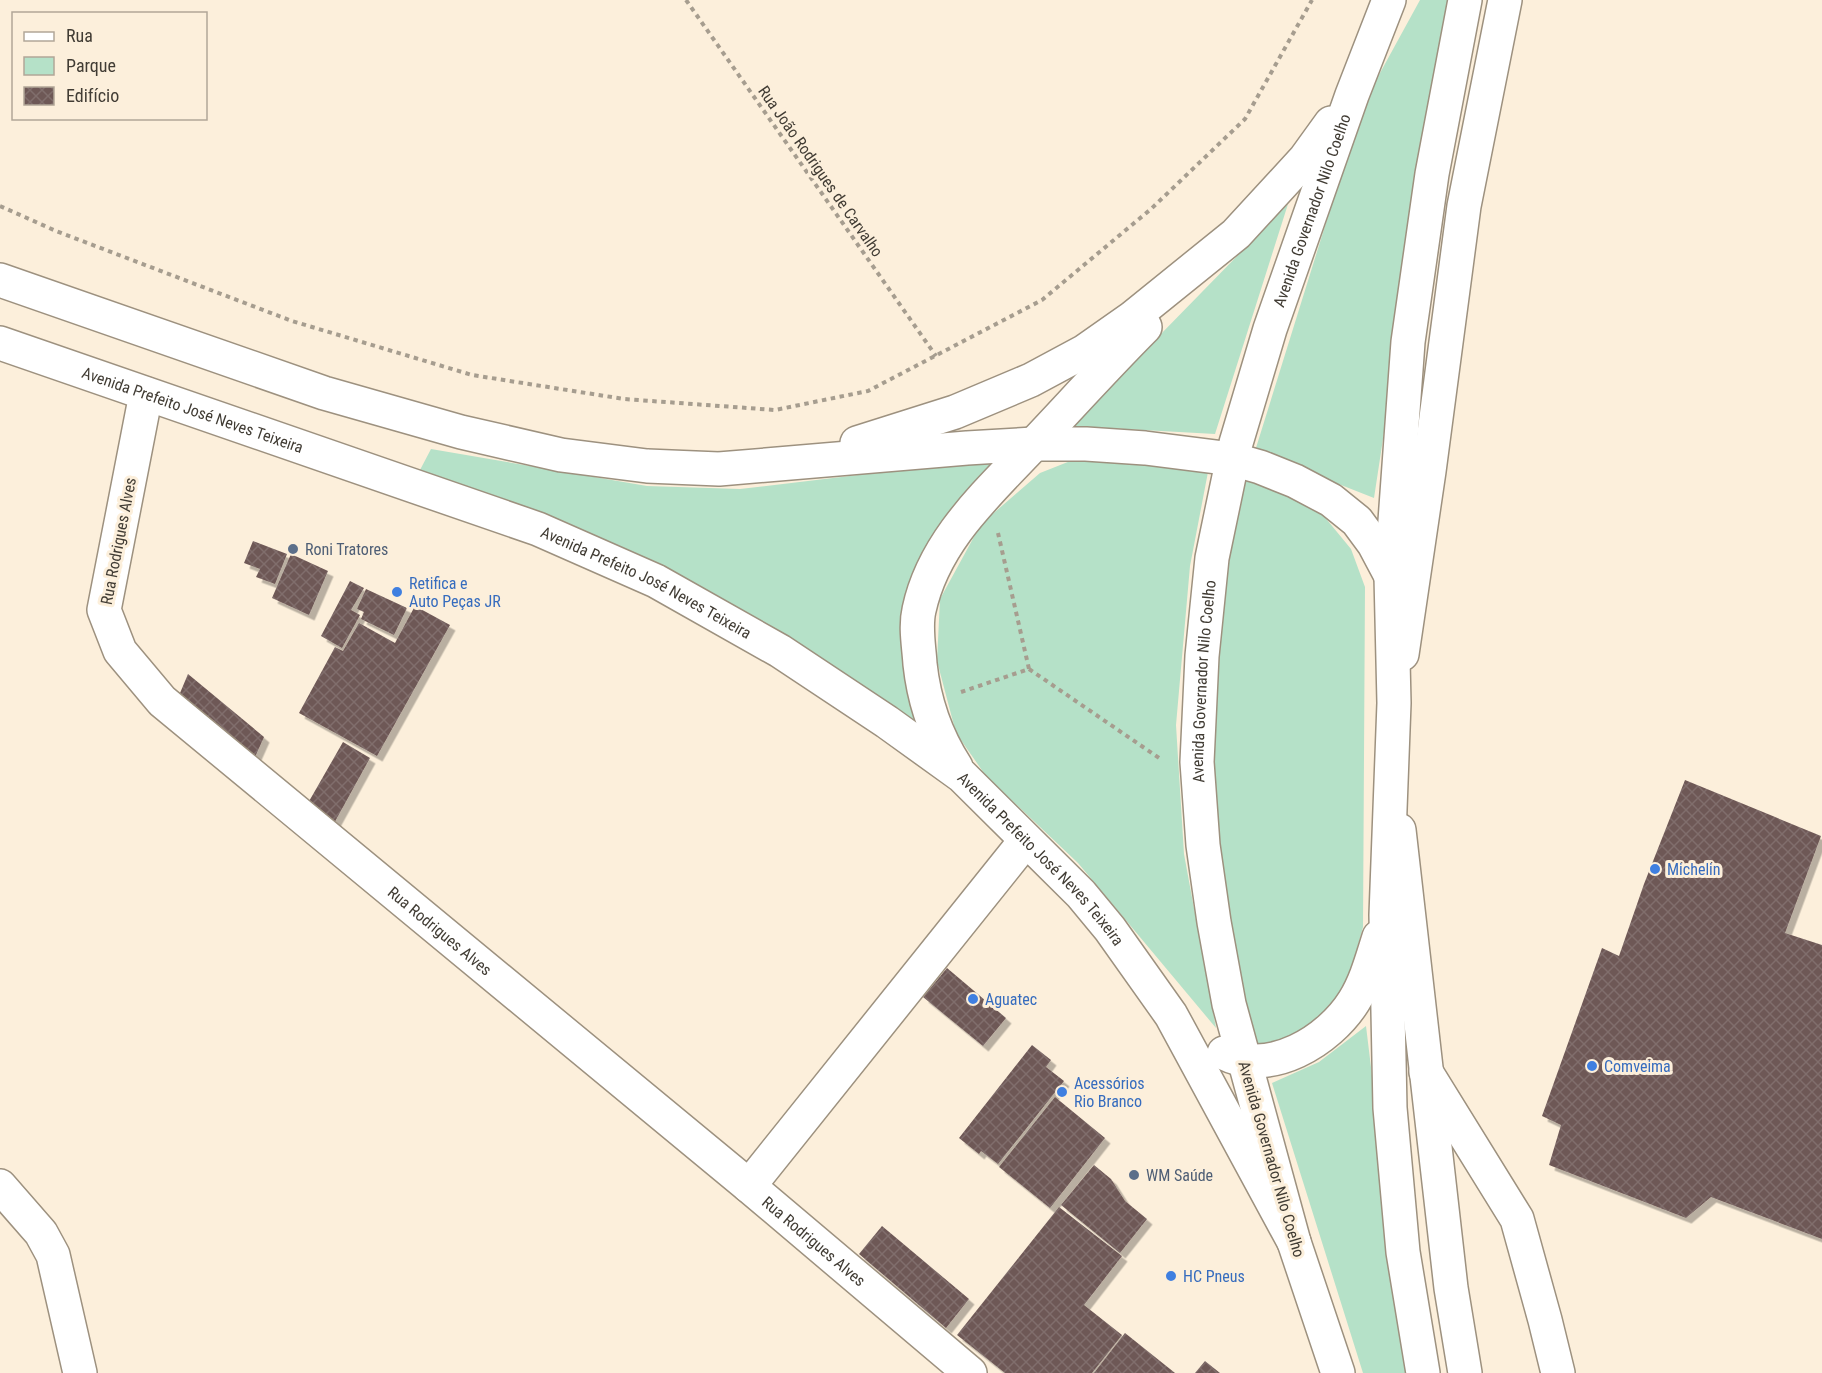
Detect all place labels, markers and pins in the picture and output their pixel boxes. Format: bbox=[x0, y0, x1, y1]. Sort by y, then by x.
place label: Roni Tratores bbox=[305, 540, 388, 559]
marker: Roni Tratores bbox=[286, 542, 300, 556]
place label: Retifica e Auto Peças JR bbox=[409, 574, 501, 611]
marker: Retifica e Auto Peças JR bbox=[390, 585, 404, 599]
place label: Michelin bbox=[1667, 860, 1720, 879]
marker: Michelin bbox=[1648, 862, 1662, 876]
place label: Aguatec bbox=[985, 990, 1037, 1009]
marker: Aguatec bbox=[966, 992, 980, 1006]
place label: Comveima bbox=[1604, 1057, 1671, 1076]
marker: Comveima bbox=[1585, 1059, 1599, 1073]
place label: Acessórios Rio Branco bbox=[1074, 1074, 1145, 1111]
marker: Acessórios Rio Branco bbox=[1055, 1085, 1069, 1099]
place label: WM Saúde bbox=[1146, 1166, 1213, 1185]
marker: WM Saúde bbox=[1127, 1168, 1141, 1182]
place label: HC Pneus bbox=[1183, 1267, 1245, 1286]
marker: HC Pneus bbox=[1164, 1269, 1178, 1283]

